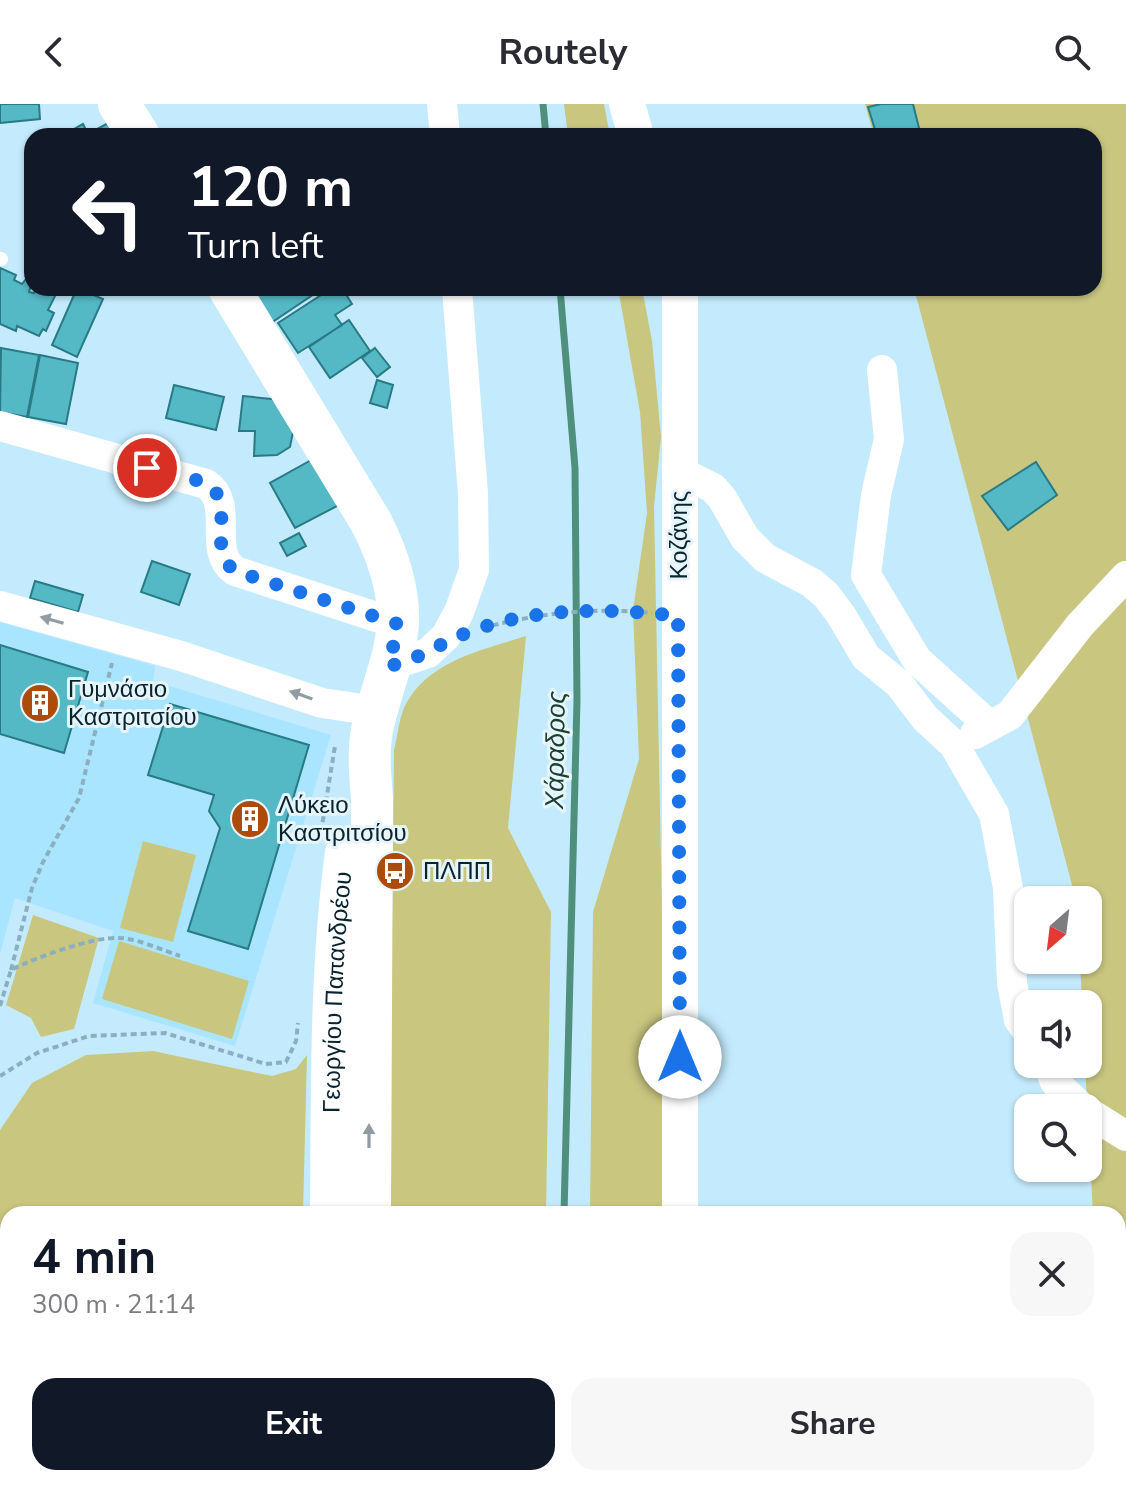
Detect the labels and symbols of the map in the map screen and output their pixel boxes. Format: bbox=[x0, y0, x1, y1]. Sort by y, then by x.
pin bbox=[113, 434, 181, 502]
street label: Κοζάνης bbox=[663, 491, 695, 579]
one-way arrow bbox=[39, 613, 63, 626]
place label: Γυμνάσιο Καστριτσίου bbox=[68, 673, 197, 733]
building icon: Γυμνάσιο Καστριτσίου bbox=[19, 682, 61, 724]
one-way arrow bbox=[288, 688, 312, 701]
water label: Χάραδρος bbox=[537, 690, 574, 810]
place label: Λύκειο Καστριτσίου bbox=[278, 789, 407, 849]
building icon: Λύκειο Καστριτσίου bbox=[229, 798, 271, 840]
bus stop icon: ΠΛΠΠ bbox=[374, 850, 416, 892]
place label: ΠΛΠΠ bbox=[423, 855, 491, 887]
street label: Γεωργίου Παπανδρέου bbox=[316, 870, 360, 1113]
north arrow bbox=[1014, 886, 1102, 974]
position arrow bbox=[638, 1015, 722, 1099]
one-way arrow bbox=[363, 1123, 375, 1148]

